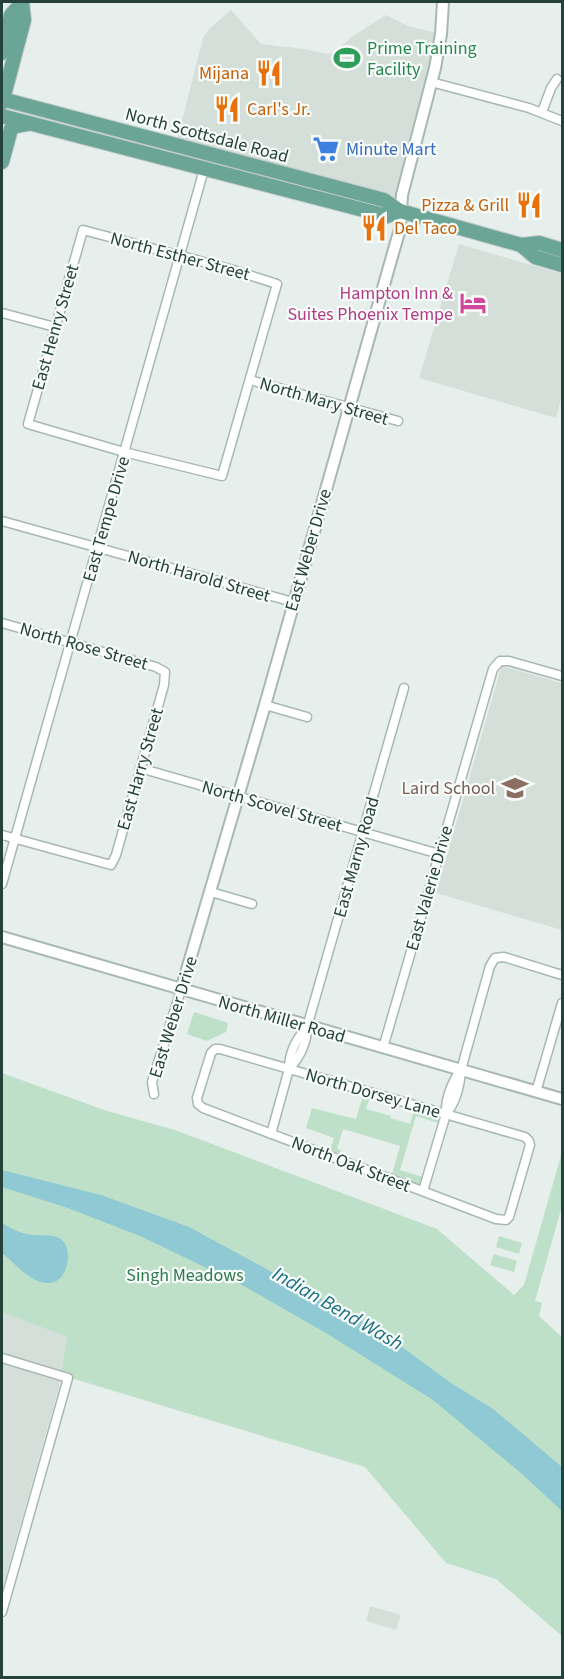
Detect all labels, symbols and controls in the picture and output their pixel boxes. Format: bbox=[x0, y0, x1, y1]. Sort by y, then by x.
place label: Prime Training Facility bbox=[367, 36, 477, 82]
sports icon: Prime Training Facility bbox=[332, 43, 362, 73]
restaurant icon: Mijana bbox=[254, 58, 284, 88]
place label: Mijana bbox=[199, 61, 249, 86]
restaurant icon: Carl's Jr. bbox=[212, 94, 242, 124]
place label: Carl's Jr. bbox=[247, 97, 311, 122]
street label: North Scottsdale Road bbox=[122, 102, 291, 169]
supermarket icon: Minute Mart bbox=[311, 134, 341, 164]
place label: Minute Mart bbox=[346, 137, 436, 162]
restaurant icon: Pizza & Grill bbox=[514, 190, 544, 220]
place label: Pizza & Grill bbox=[421, 193, 509, 218]
restaurant icon: Del Taco bbox=[359, 213, 389, 243]
place label: Del Taco bbox=[394, 216, 457, 241]
street label: North Esther Street bbox=[107, 226, 252, 287]
street label: East Henry Street bbox=[26, 261, 85, 393]
place label: Hampton Inn & Suites Phoenix Tempe bbox=[287, 281, 453, 327]
hotel icon: Hampton Inn & Suites Phoenix Tempe bbox=[458, 288, 488, 318]
street label: North Mary Street bbox=[256, 371, 391, 432]
street label: East Tempe Drive bbox=[77, 453, 136, 585]
street label: East Weber Drive bbox=[279, 486, 338, 614]
street label: North Harold Street bbox=[125, 544, 273, 609]
street label: North Rose Street bbox=[17, 616, 151, 677]
street label: East Harry Street bbox=[111, 705, 170, 833]
school or university icon: Laird School bbox=[500, 773, 530, 803]
street label: North Scovel Street bbox=[199, 775, 345, 838]
place label: Laird School bbox=[401, 776, 495, 801]
street label: East Marny Road bbox=[327, 794, 386, 920]
street label: East Valerie Drive bbox=[400, 823, 459, 954]
street label: East Weber Drive bbox=[143, 953, 204, 1081]
street label: North Miller Road bbox=[215, 989, 348, 1050]
street label: North Dorsey Lane bbox=[302, 1062, 443, 1125]
street label: North Oak Street bbox=[288, 1130, 414, 1199]
water label: Indian Bend Wash bbox=[267, 1260, 408, 1358]
park label: Singh Meadows bbox=[126, 1263, 244, 1288]

